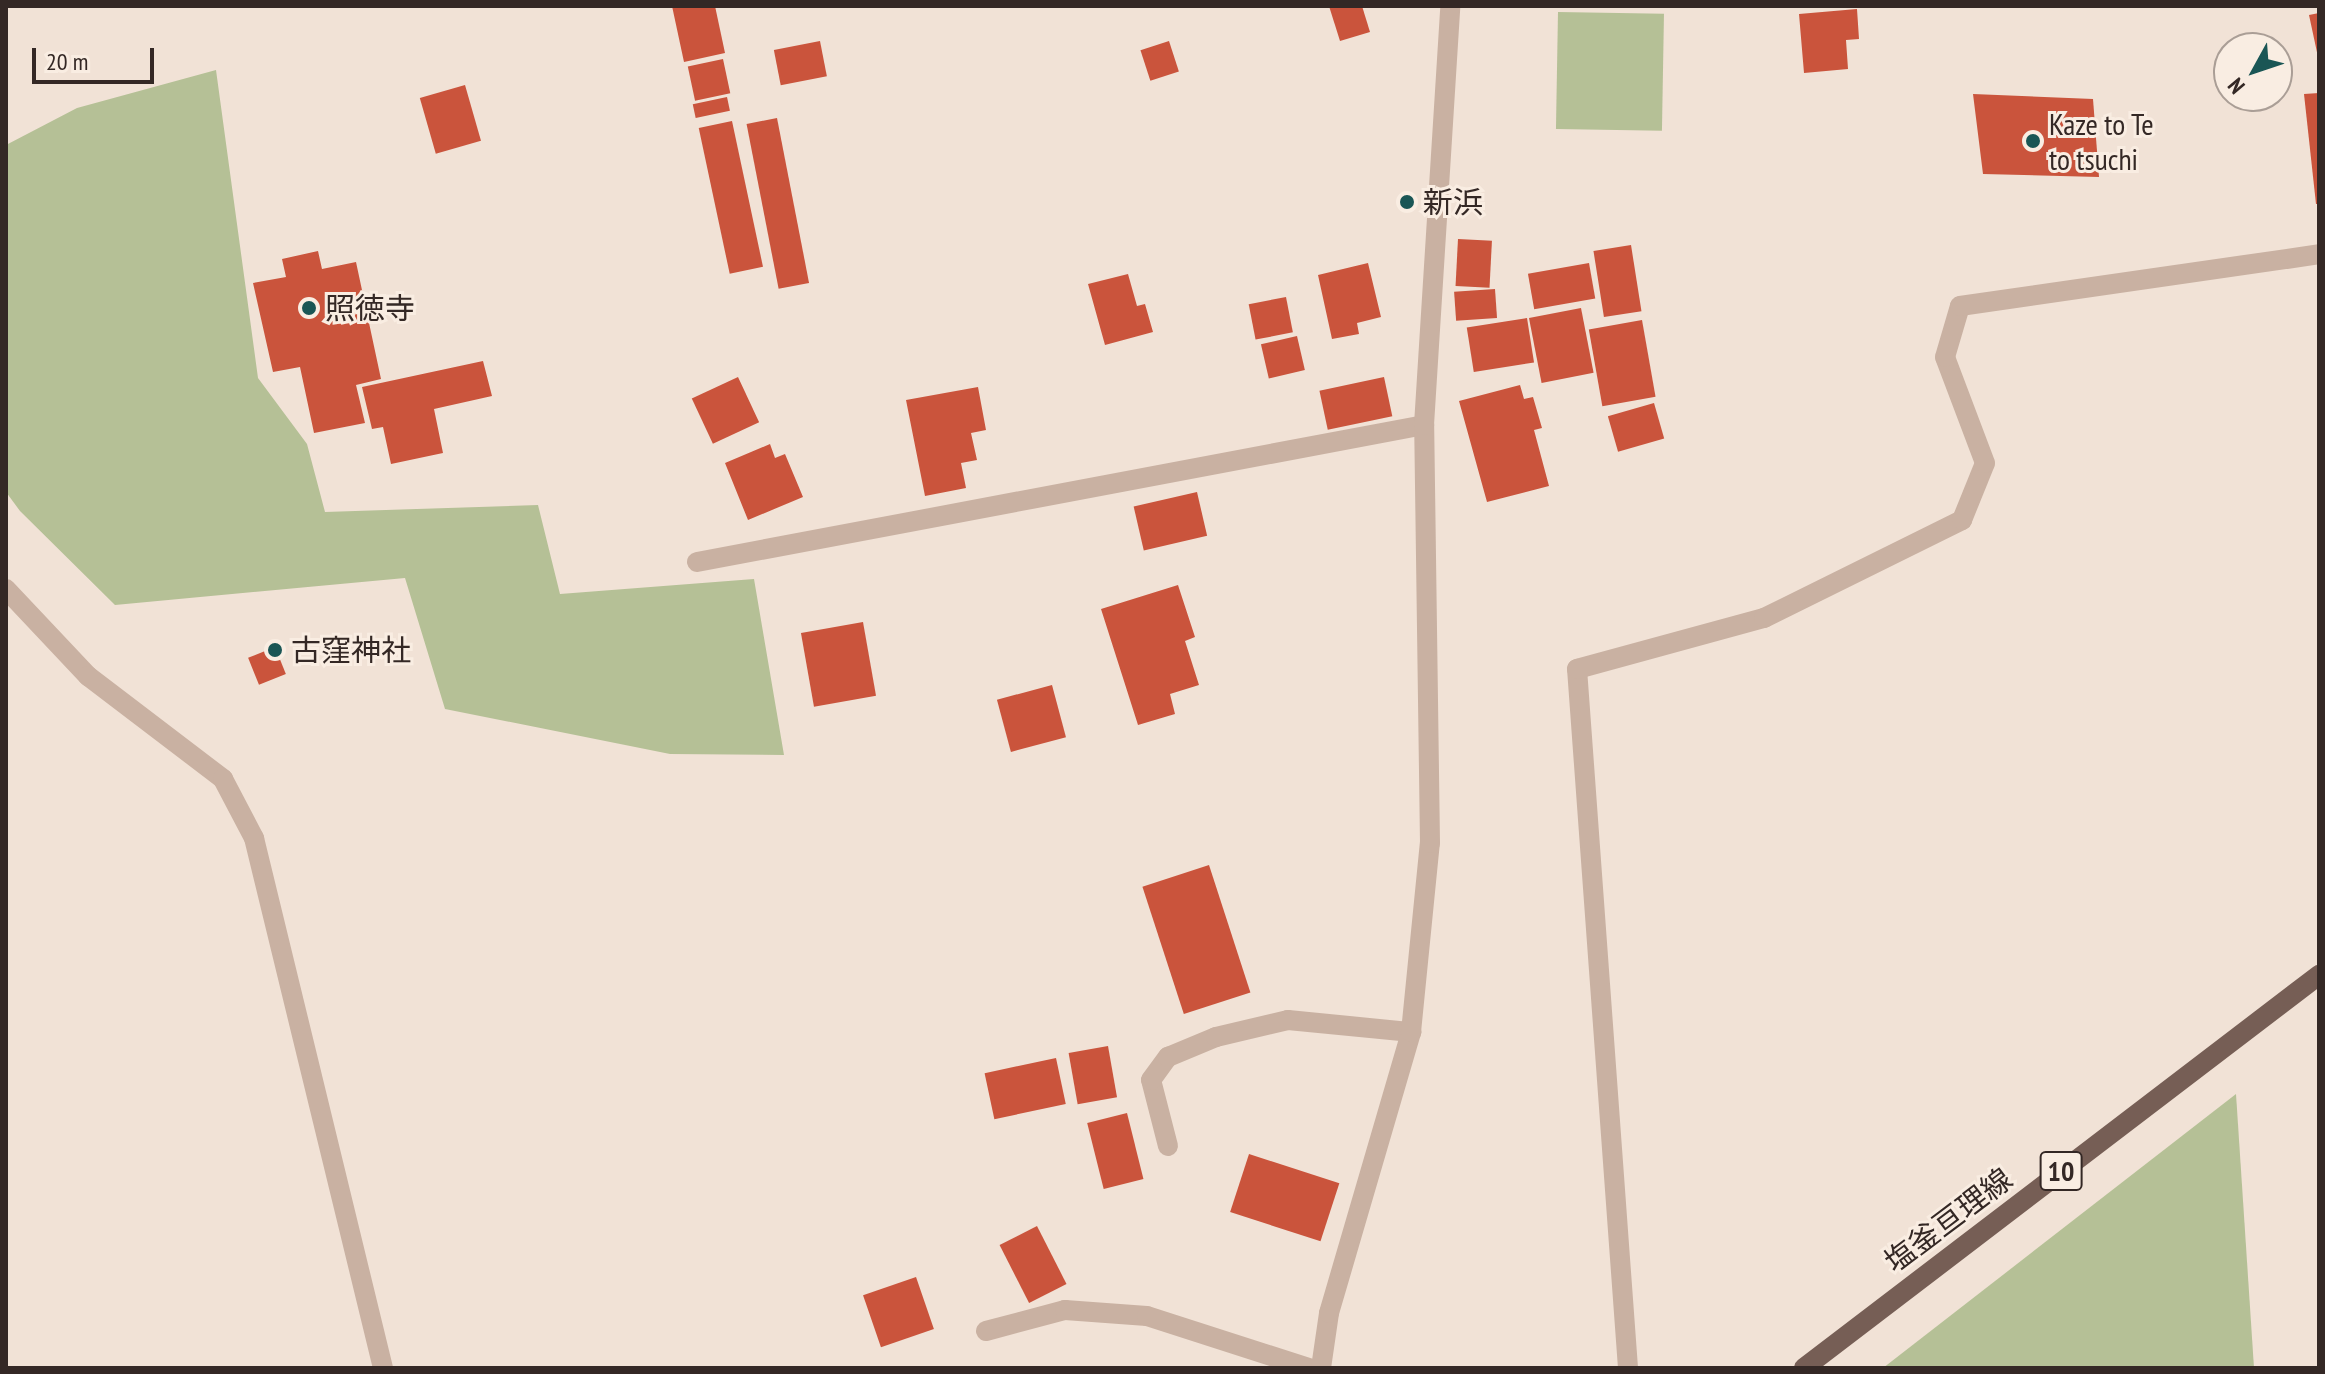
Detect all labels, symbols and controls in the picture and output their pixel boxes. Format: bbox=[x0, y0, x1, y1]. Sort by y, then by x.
scale bar bbox=[36, 32, 158, 82]
north arrow bbox=[2213, 32, 2293, 112]
text: 20 m bbox=[46, 46, 88, 77]
text: N bbox=[2222, 73, 2251, 100]
place label: Kaze to Te to tsuchi bbox=[2049, 106, 2154, 176]
marker: Kaze to Te to tsuchi bbox=[2024, 132, 2042, 150]
place label: 新浜 bbox=[1423, 184, 1483, 220]
marker: 新浜 bbox=[1398, 193, 1416, 211]
place label: 照徳寺 bbox=[325, 290, 415, 326]
marker: 照徳寺 bbox=[300, 299, 318, 317]
place label: 古窪神社 bbox=[291, 632, 411, 668]
marker: 古窪神社 bbox=[266, 641, 284, 659]
road number: 10 bbox=[2039, 1147, 2083, 1195]
street label: 塩釜亘理線 bbox=[1877, 1160, 2019, 1280]

